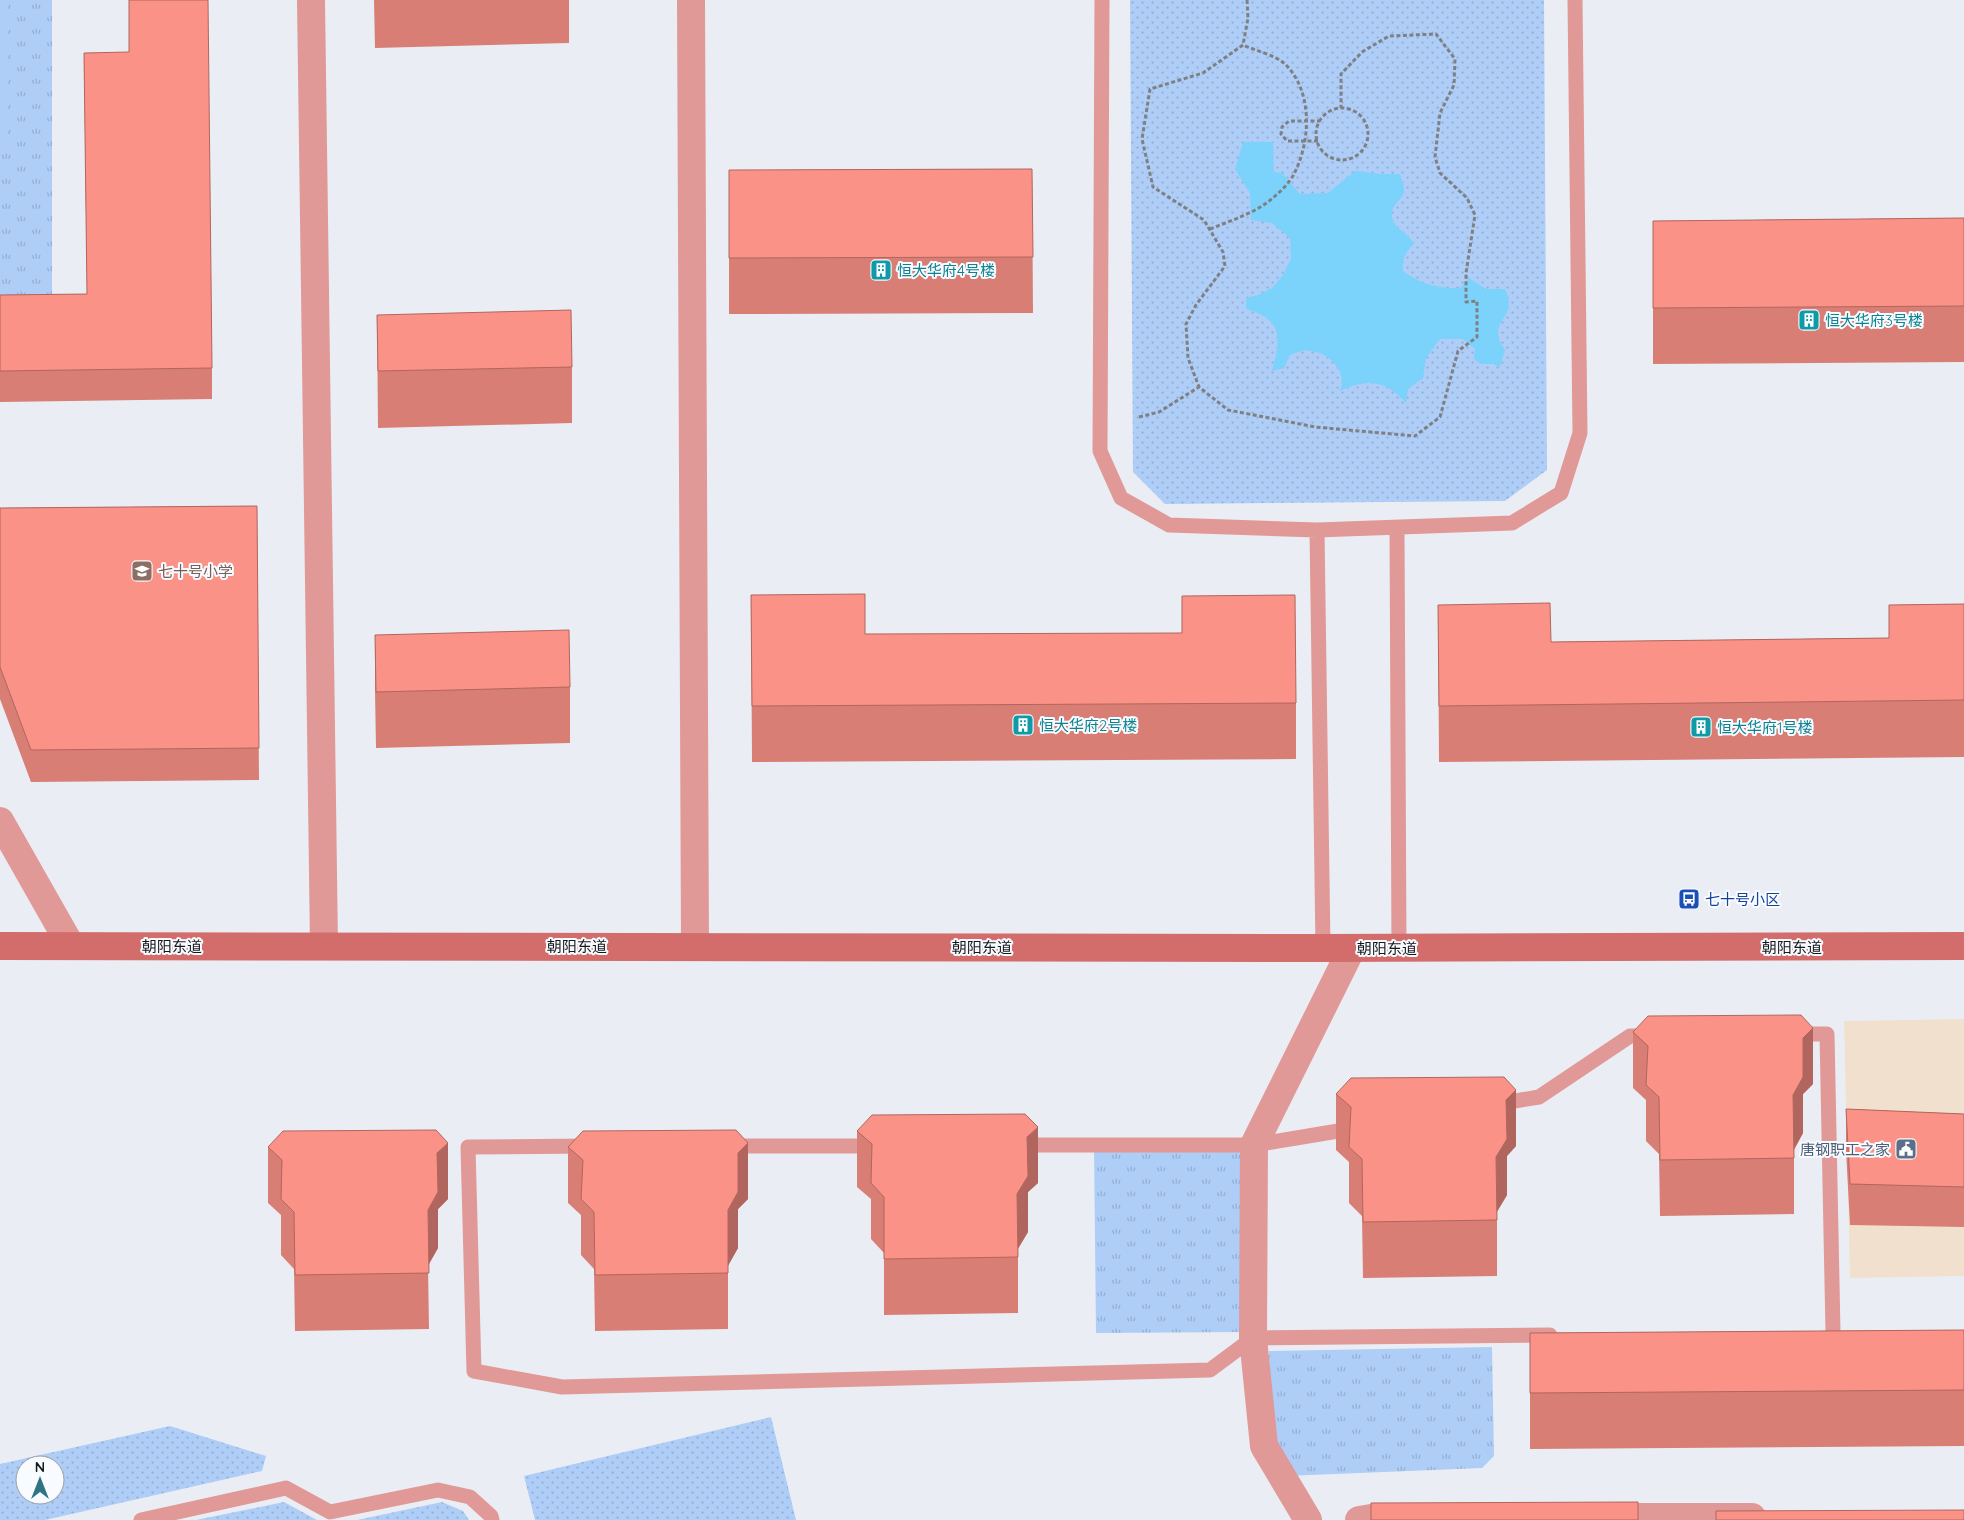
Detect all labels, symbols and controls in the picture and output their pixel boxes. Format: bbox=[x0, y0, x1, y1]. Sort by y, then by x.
building icon: 恒大华府4号楼 bbox=[869, 258, 893, 282]
place label: 恒大华府4号楼 bbox=[897, 261, 995, 280]
building icon: 恒大华府3号楼 bbox=[1797, 308, 1821, 332]
place label: 恒大华府3号楼 bbox=[1825, 311, 1923, 330]
school or university icon: 七十号小学 bbox=[130, 559, 154, 583]
place label: 七十号小学 bbox=[158, 562, 233, 581]
building icon: 恒大华府2号楼 bbox=[1011, 713, 1035, 737]
building icon: 恒大华府1号楼 bbox=[1689, 715, 1713, 739]
place label: 恒大华府2号楼 bbox=[1039, 716, 1137, 735]
place label: 恒大华府1号楼 bbox=[1717, 718, 1813, 737]
bus stop icon: 七十号小区 bbox=[1677, 887, 1701, 911]
place label: 七十号小区 bbox=[1705, 890, 1780, 909]
street label: 朝阳东道 bbox=[142, 937, 202, 956]
street label: 朝阳东道 bbox=[547, 937, 607, 956]
street label: 朝阳东道 bbox=[952, 938, 1012, 957]
street label: 朝阳东道 bbox=[1762, 938, 1822, 957]
street label: 朝阳东道 bbox=[1357, 939, 1417, 958]
public building icon: 唐钢职工之家 bbox=[1894, 1137, 1918, 1161]
place label: 唐钢职工之家 bbox=[1800, 1140, 1890, 1159]
north arrow bbox=[15, 1455, 65, 1505]
text: N bbox=[35, 1458, 45, 1476]

